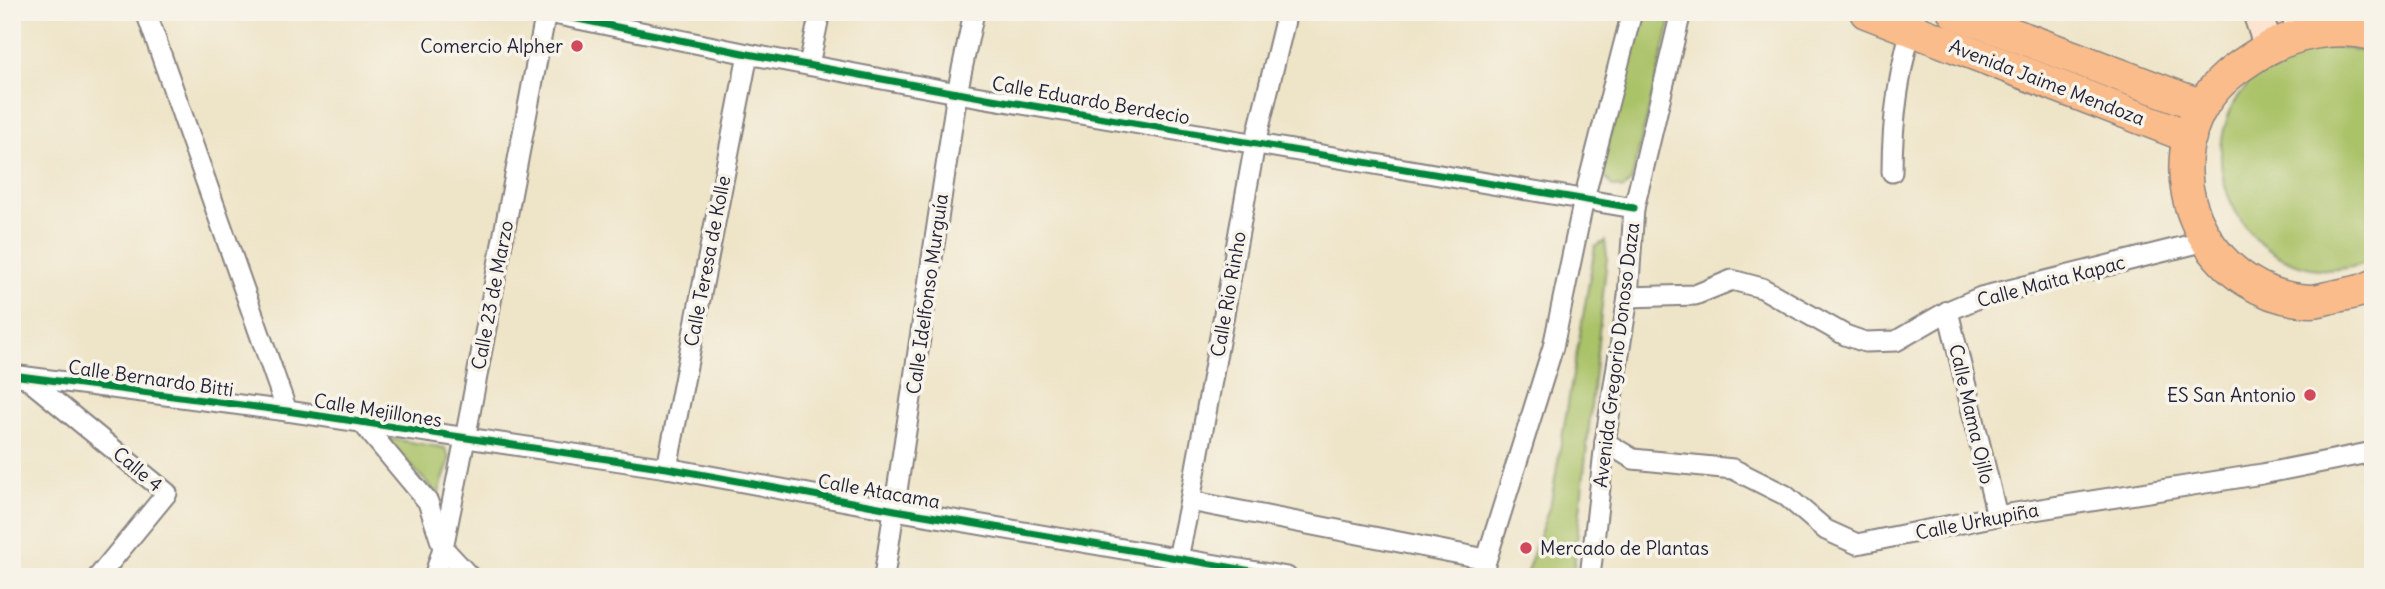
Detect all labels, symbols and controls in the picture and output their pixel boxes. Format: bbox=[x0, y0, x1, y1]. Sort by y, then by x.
place label: Comercio Alpher bbox=[420, 34, 563, 58]
street label: Avenida Jaime Mendoza bbox=[1946, 34, 2148, 130]
marker: Comercio Alpher bbox=[569, 38, 585, 54]
street label: Calle Eduardo Berdecio bbox=[990, 71, 1192, 129]
street label: Calle Teresa de Kolle bbox=[679, 174, 735, 348]
street label: Calle Idelfonso Murguía bbox=[901, 192, 953, 396]
street label: Calle 23 de Marzo bbox=[466, 218, 518, 372]
street label: Avenida Gregorio Donoso Daza bbox=[1588, 221, 1644, 489]
street label: Calle Rio Rinho bbox=[1205, 229, 1251, 359]
street label: Calle Maita Kapac bbox=[1974, 250, 2128, 312]
street label: Calle Mama Ojllo bbox=[1944, 342, 2000, 486]
street label: Calle Bernardo Bitti bbox=[67, 355, 235, 401]
place label: ES San Antonio bbox=[2167, 383, 2296, 407]
marker: ES San Antonio bbox=[2302, 387, 2318, 403]
street label: Calle Mejillones bbox=[312, 388, 444, 432]
street label: Calle 4 bbox=[108, 441, 168, 497]
street label: Calle Atacama bbox=[816, 468, 942, 514]
street label: Calle Urkupiña bbox=[1913, 497, 2041, 545]
place label: Mercado de Plantas bbox=[1540, 536, 1709, 560]
marker: Mercado de Plantas bbox=[1518, 540, 1534, 556]

